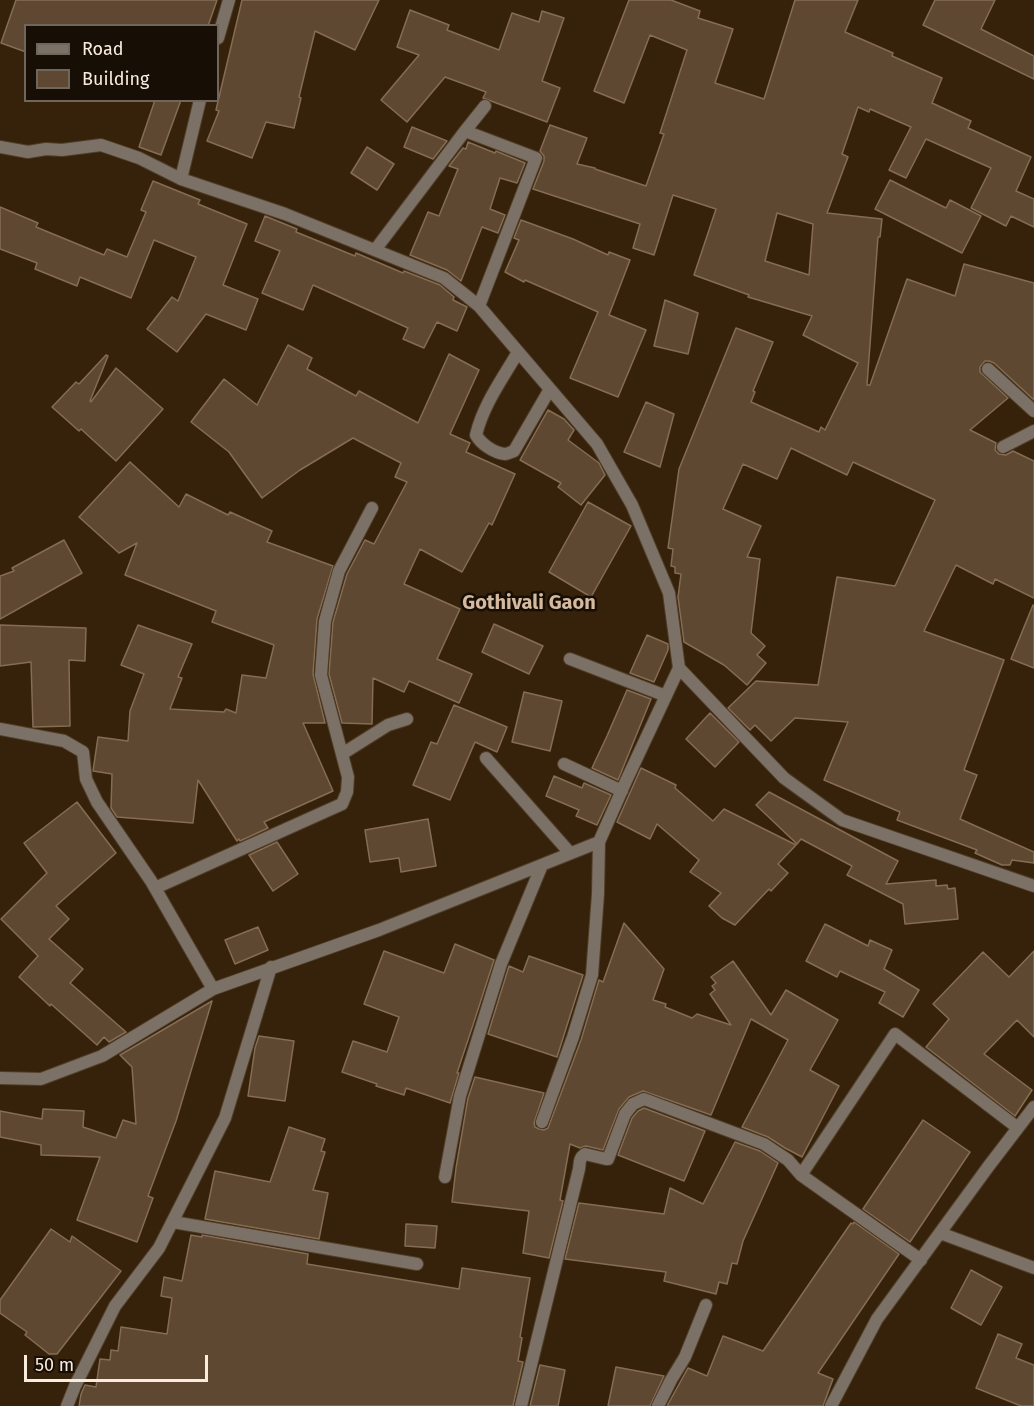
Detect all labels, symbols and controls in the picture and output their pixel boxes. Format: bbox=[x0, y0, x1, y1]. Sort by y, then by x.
legend bbox=[24, 24, 219, 102]
text: Road bbox=[82, 38, 124, 60]
text: Building bbox=[82, 68, 149, 90]
district label: Gothivali Gaon bbox=[462, 591, 596, 615]
scale bar bbox=[27, 1343, 212, 1381]
text: 50 m bbox=[35, 1354, 74, 1376]

